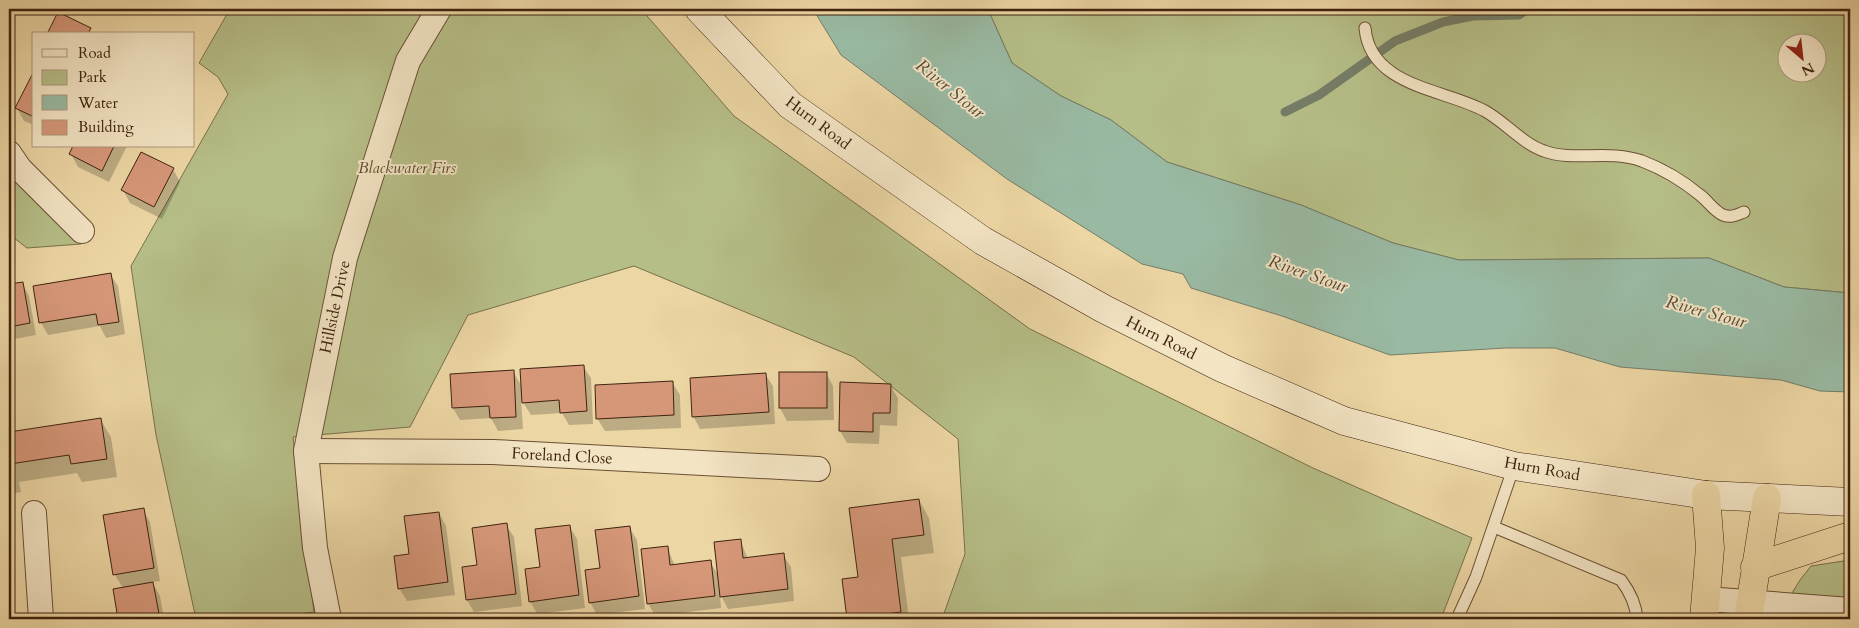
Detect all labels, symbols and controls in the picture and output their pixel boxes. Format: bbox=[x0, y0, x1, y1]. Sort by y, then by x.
legend bbox=[32, 32, 195, 148]
north arrow bbox=[1776, 32, 1826, 82]
text: Road bbox=[78, 43, 111, 63]
water label: River Stour bbox=[910, 53, 991, 125]
text: N bbox=[1798, 58, 1818, 80]
text: Park bbox=[78, 67, 107, 87]
street label: Hurn Road bbox=[781, 91, 856, 155]
text: Water bbox=[77, 93, 119, 113]
text: Building bbox=[78, 117, 134, 137]
park label: Blackwater Firs bbox=[358, 157, 457, 179]
water label: River Stour bbox=[1265, 249, 1352, 300]
street label: Hillside Drive bbox=[314, 258, 356, 356]
water label: River Stour bbox=[1663, 289, 1750, 335]
street label: Hurn Road bbox=[1122, 311, 1201, 365]
street label: Foreland Close bbox=[511, 442, 613, 470]
street label: Hurn Road bbox=[1502, 452, 1582, 487]

